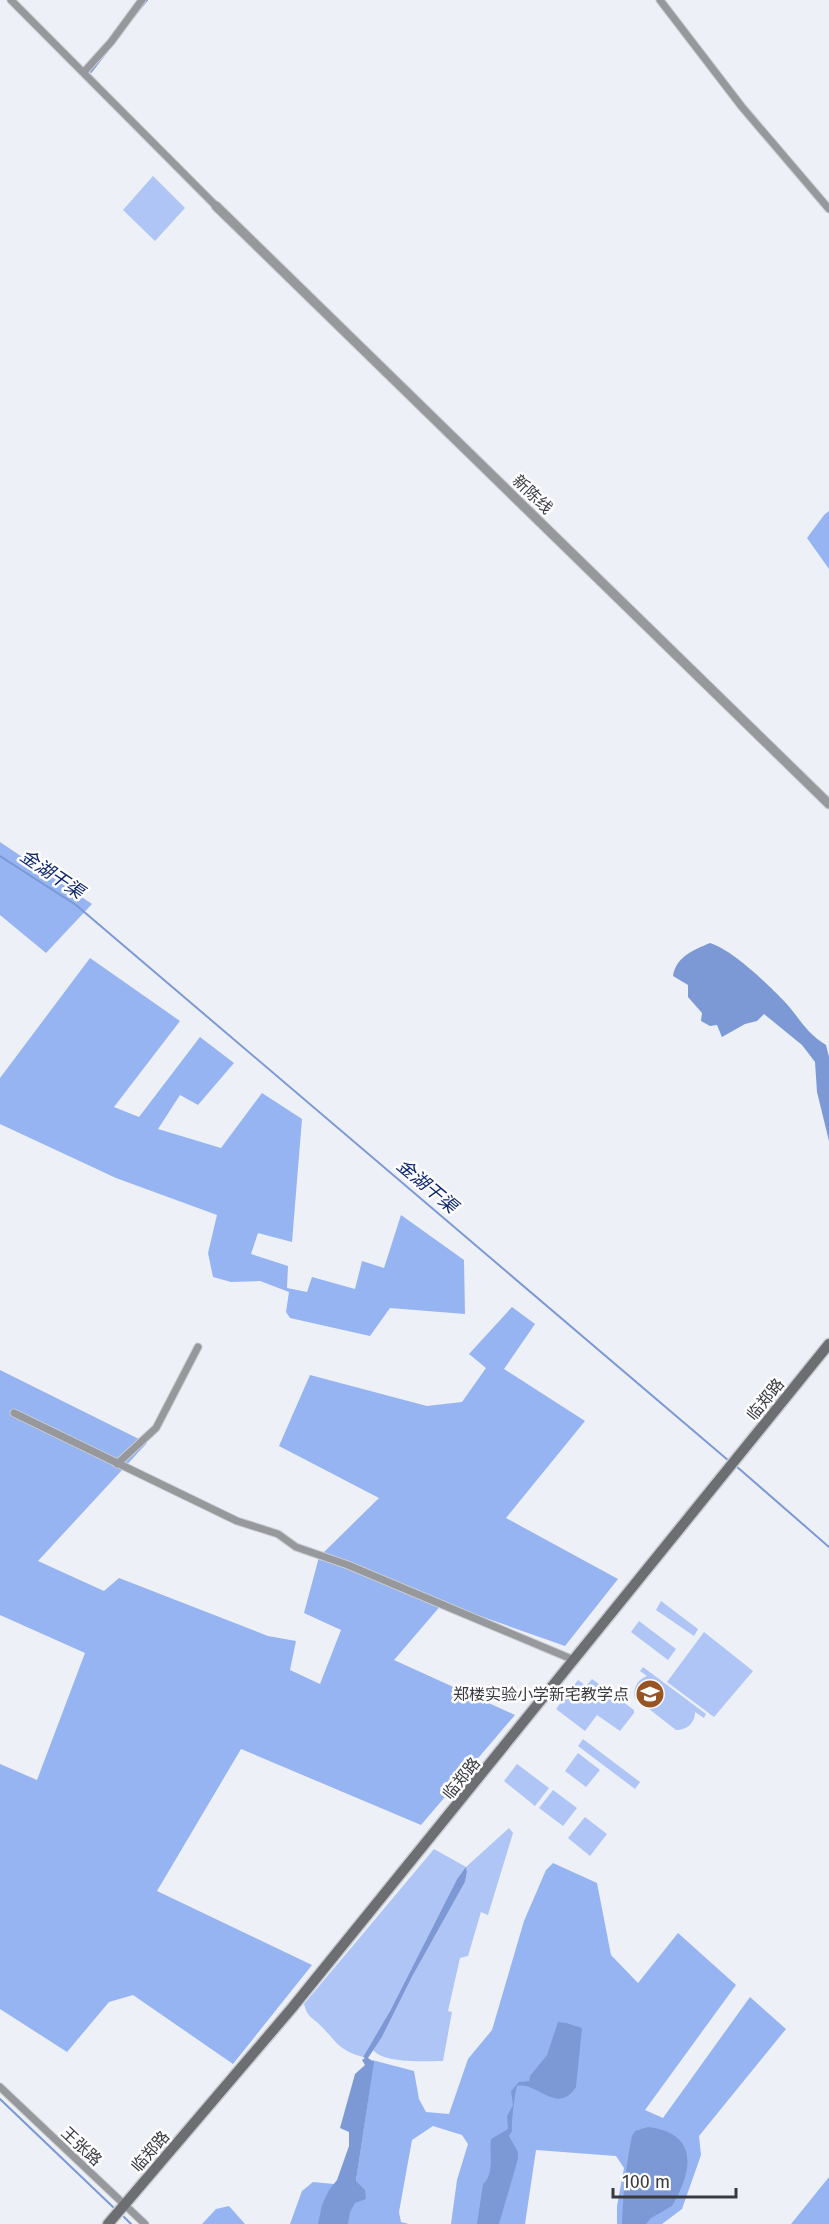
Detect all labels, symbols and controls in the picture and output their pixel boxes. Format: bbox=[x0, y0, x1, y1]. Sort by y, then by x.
street label: 新陈线 bbox=[509, 471, 557, 518]
water label: 金湖干渠 bbox=[16, 845, 90, 905]
water label: 金湖干渠 bbox=[392, 1154, 464, 1219]
street label: 临郑路 bbox=[743, 1375, 788, 1424]
school or university icon: 郑楼实验小学新宅教学点 bbox=[634, 1678, 666, 1710]
place label: 郑楼实验小学新宅教学点 bbox=[453, 1685, 629, 1704]
street label: 临郑路 bbox=[439, 1754, 484, 1803]
street label: 王张路 bbox=[58, 2123, 106, 2170]
street label: 临郑路 bbox=[127, 2127, 173, 2176]
scale bar bbox=[613, 2161, 736, 2199]
text: 100 m bbox=[622, 2171, 670, 2193]

